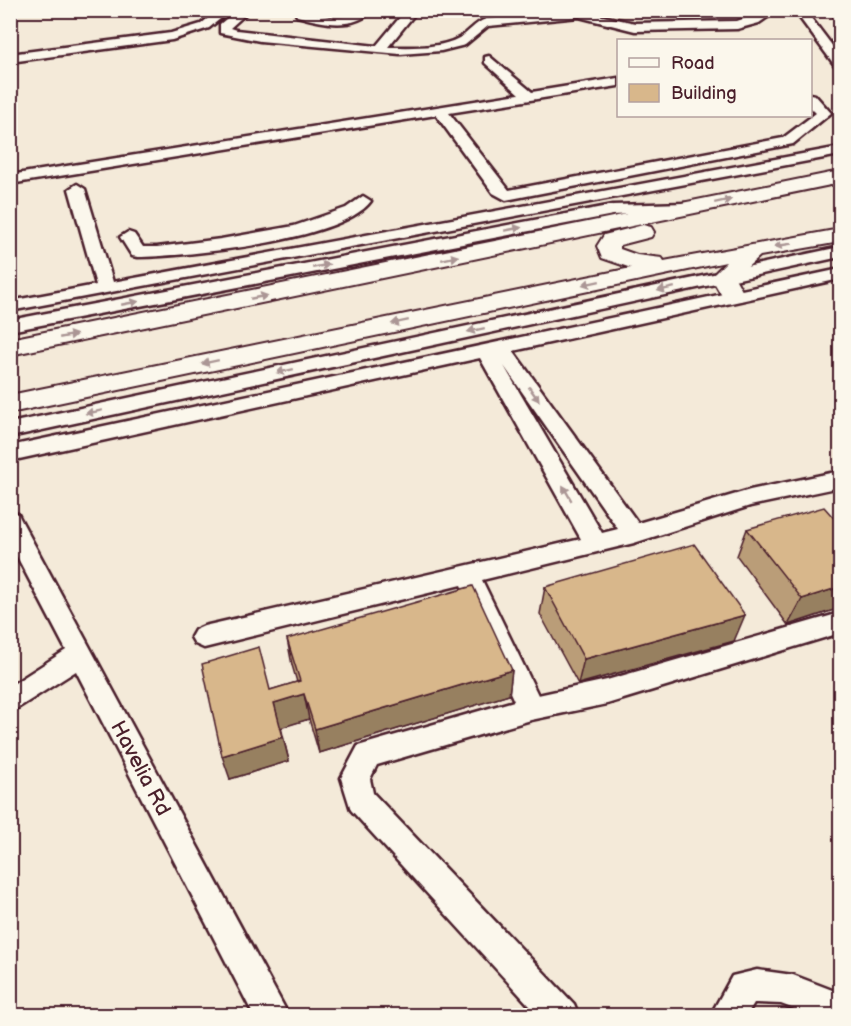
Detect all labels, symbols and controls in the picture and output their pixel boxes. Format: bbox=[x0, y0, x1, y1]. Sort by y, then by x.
legend bbox=[617, 39, 812, 117]
text: Road bbox=[671, 53, 715, 74]
text: Building bbox=[671, 83, 737, 104]
one-way arrow bbox=[714, 196, 733, 205]
one-way arrow bbox=[504, 224, 523, 233]
one-way arrow bbox=[773, 241, 792, 250]
one-way arrow bbox=[441, 252, 459, 262]
one-way arrow bbox=[312, 261, 331, 270]
one-way arrow bbox=[582, 279, 601, 288]
one-way arrow bbox=[657, 285, 676, 294]
one-way arrow bbox=[250, 292, 269, 301]
one-way arrow bbox=[121, 298, 140, 307]
one-way arrow bbox=[391, 318, 410, 327]
one-way arrow bbox=[466, 326, 485, 335]
one-way arrow bbox=[59, 331, 78, 340]
one-way arrow bbox=[200, 358, 219, 367]
one-way arrow bbox=[276, 367, 294, 377]
one-way arrow bbox=[528, 386, 540, 402]
one-way arrow bbox=[85, 408, 104, 418]
one-way arrow bbox=[562, 485, 572, 502]
street label: Havelia Rd bbox=[105, 717, 176, 820]

